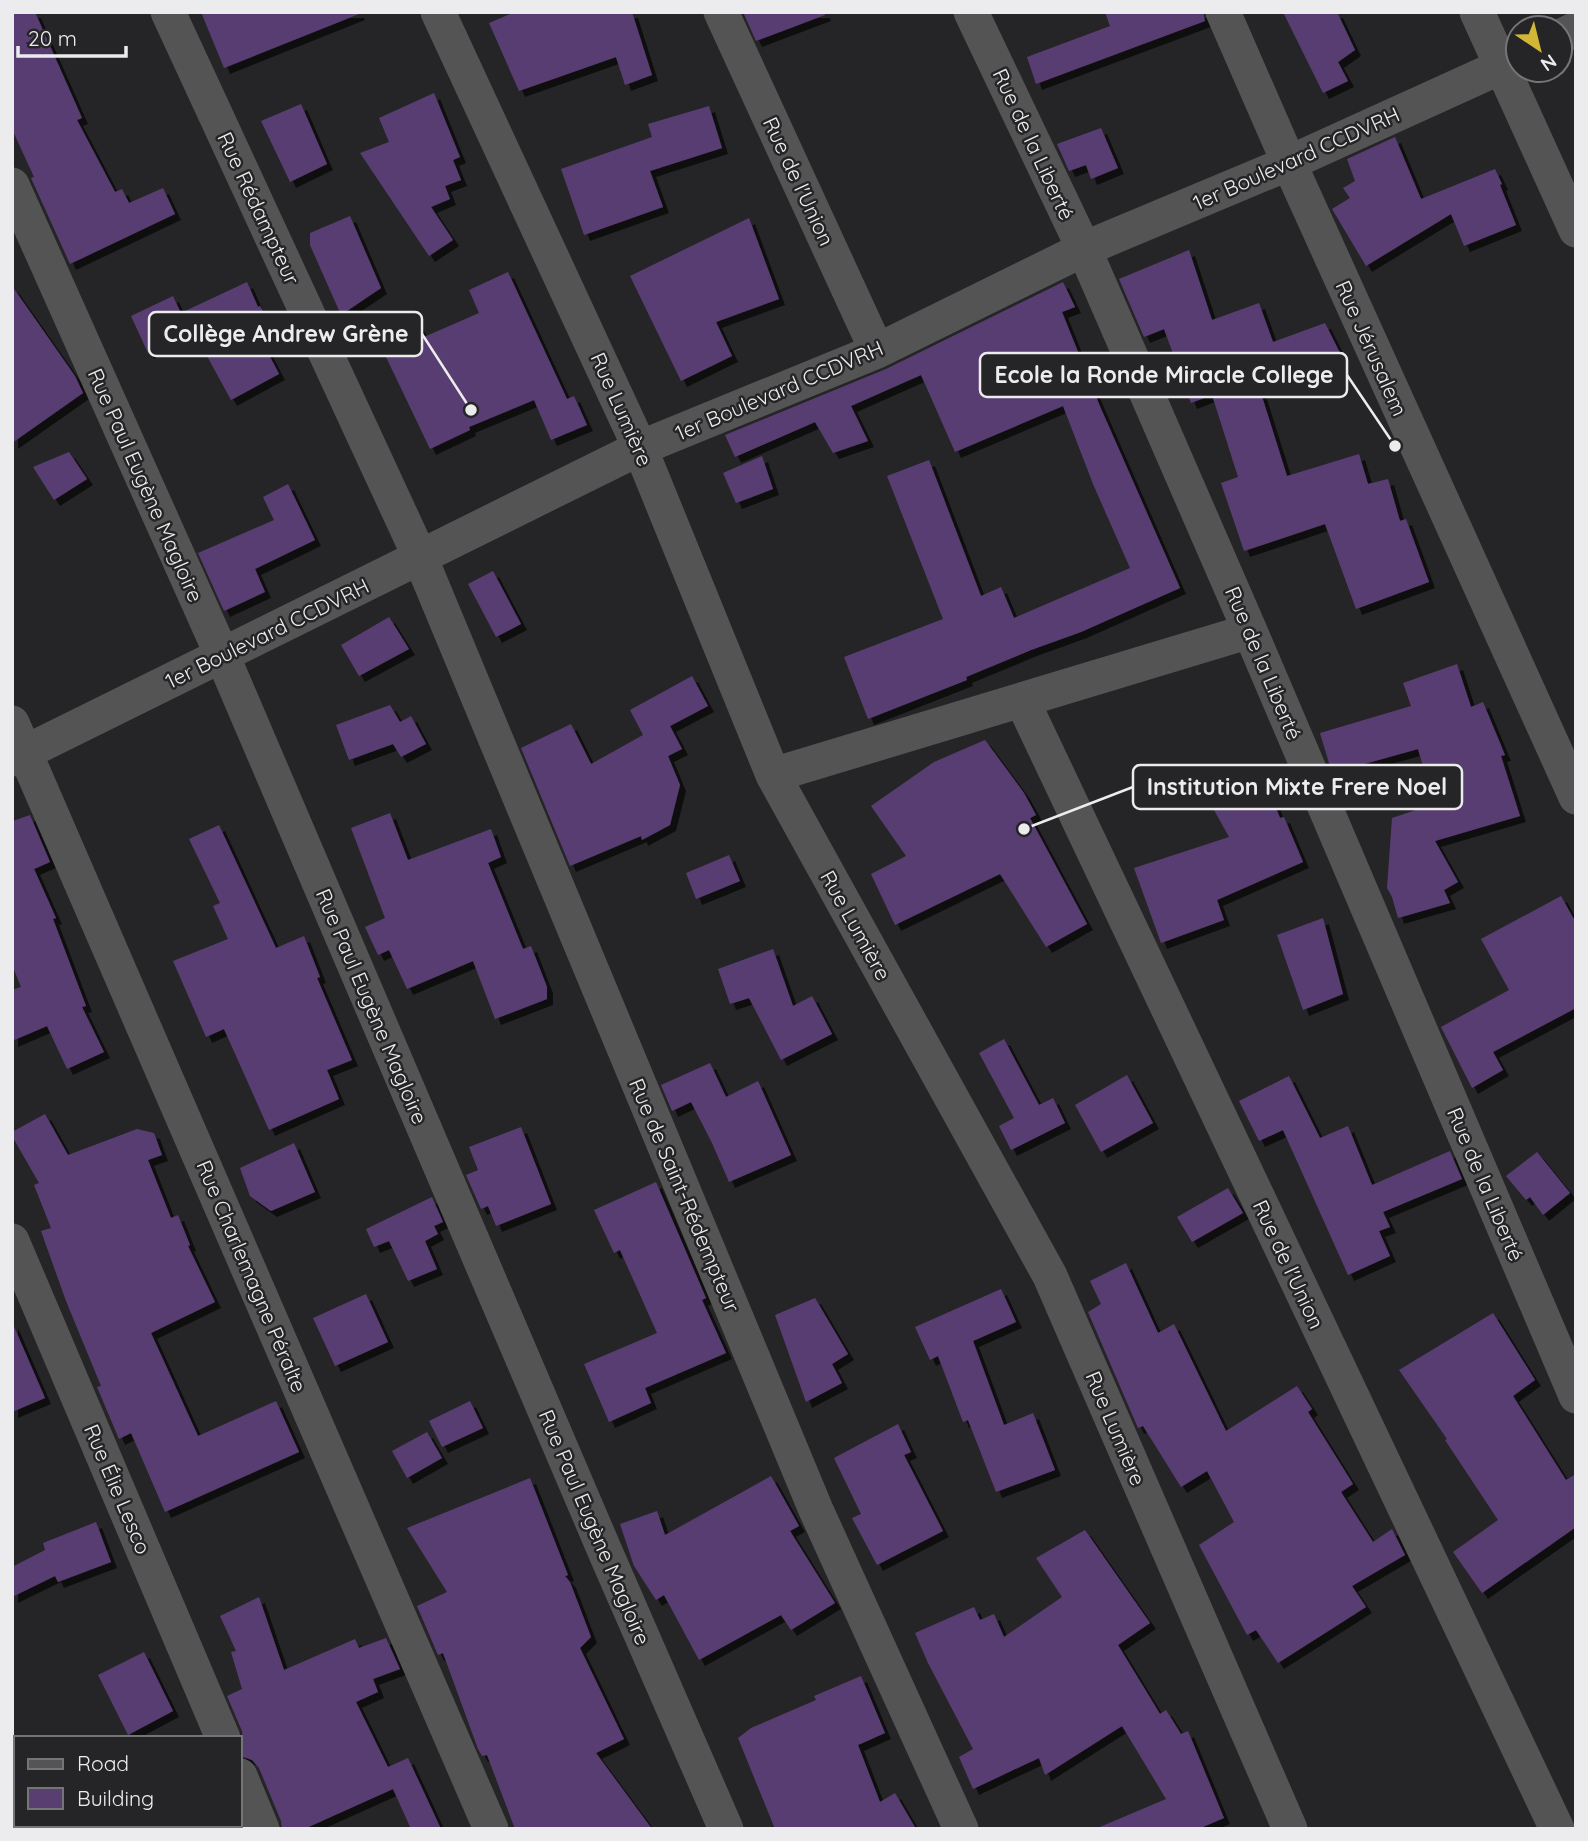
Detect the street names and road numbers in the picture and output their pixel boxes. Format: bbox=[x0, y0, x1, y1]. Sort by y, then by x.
street label: Rue de la Liberté bbox=[988, 64, 1080, 224]
street label: 1er Boulevard CCDVRH bbox=[1189, 101, 1403, 215]
street label: Rue de l'Union bbox=[758, 112, 840, 250]
street label: Rue Rédampteur bbox=[212, 128, 306, 288]
street label: Rue Jérusalem bbox=[1330, 276, 1414, 420]
street label: 1er Boulevard CCDVRH bbox=[671, 334, 887, 446]
street label: Rue Lumière bbox=[585, 348, 659, 470]
street label: Rue Paul Eugène Magloire bbox=[83, 364, 209, 606]
street label: 1er Boulevard CCDVRH bbox=[161, 572, 373, 694]
street label: Rue de la Liberté bbox=[1220, 582, 1308, 744]
street label: Rue Lumière bbox=[815, 866, 897, 984]
street label: Rue Paul Eugène Magloire bbox=[311, 884, 433, 1128]
street label: Rue de Saint-Rédempteur bbox=[624, 1074, 746, 1316]
street label: Rue de la Liberté bbox=[1442, 1103, 1530, 1265]
street label: Rue Charlemagne Péralte bbox=[191, 1156, 313, 1396]
street label: Rue de l'Union bbox=[1248, 1195, 1330, 1333]
street label: Rue Lumière bbox=[1080, 1367, 1152, 1489]
street label: Rue Paul Eugène Magloire bbox=[534, 1405, 656, 1649]
street label: Rue Élie Lesco bbox=[79, 1420, 157, 1558]

